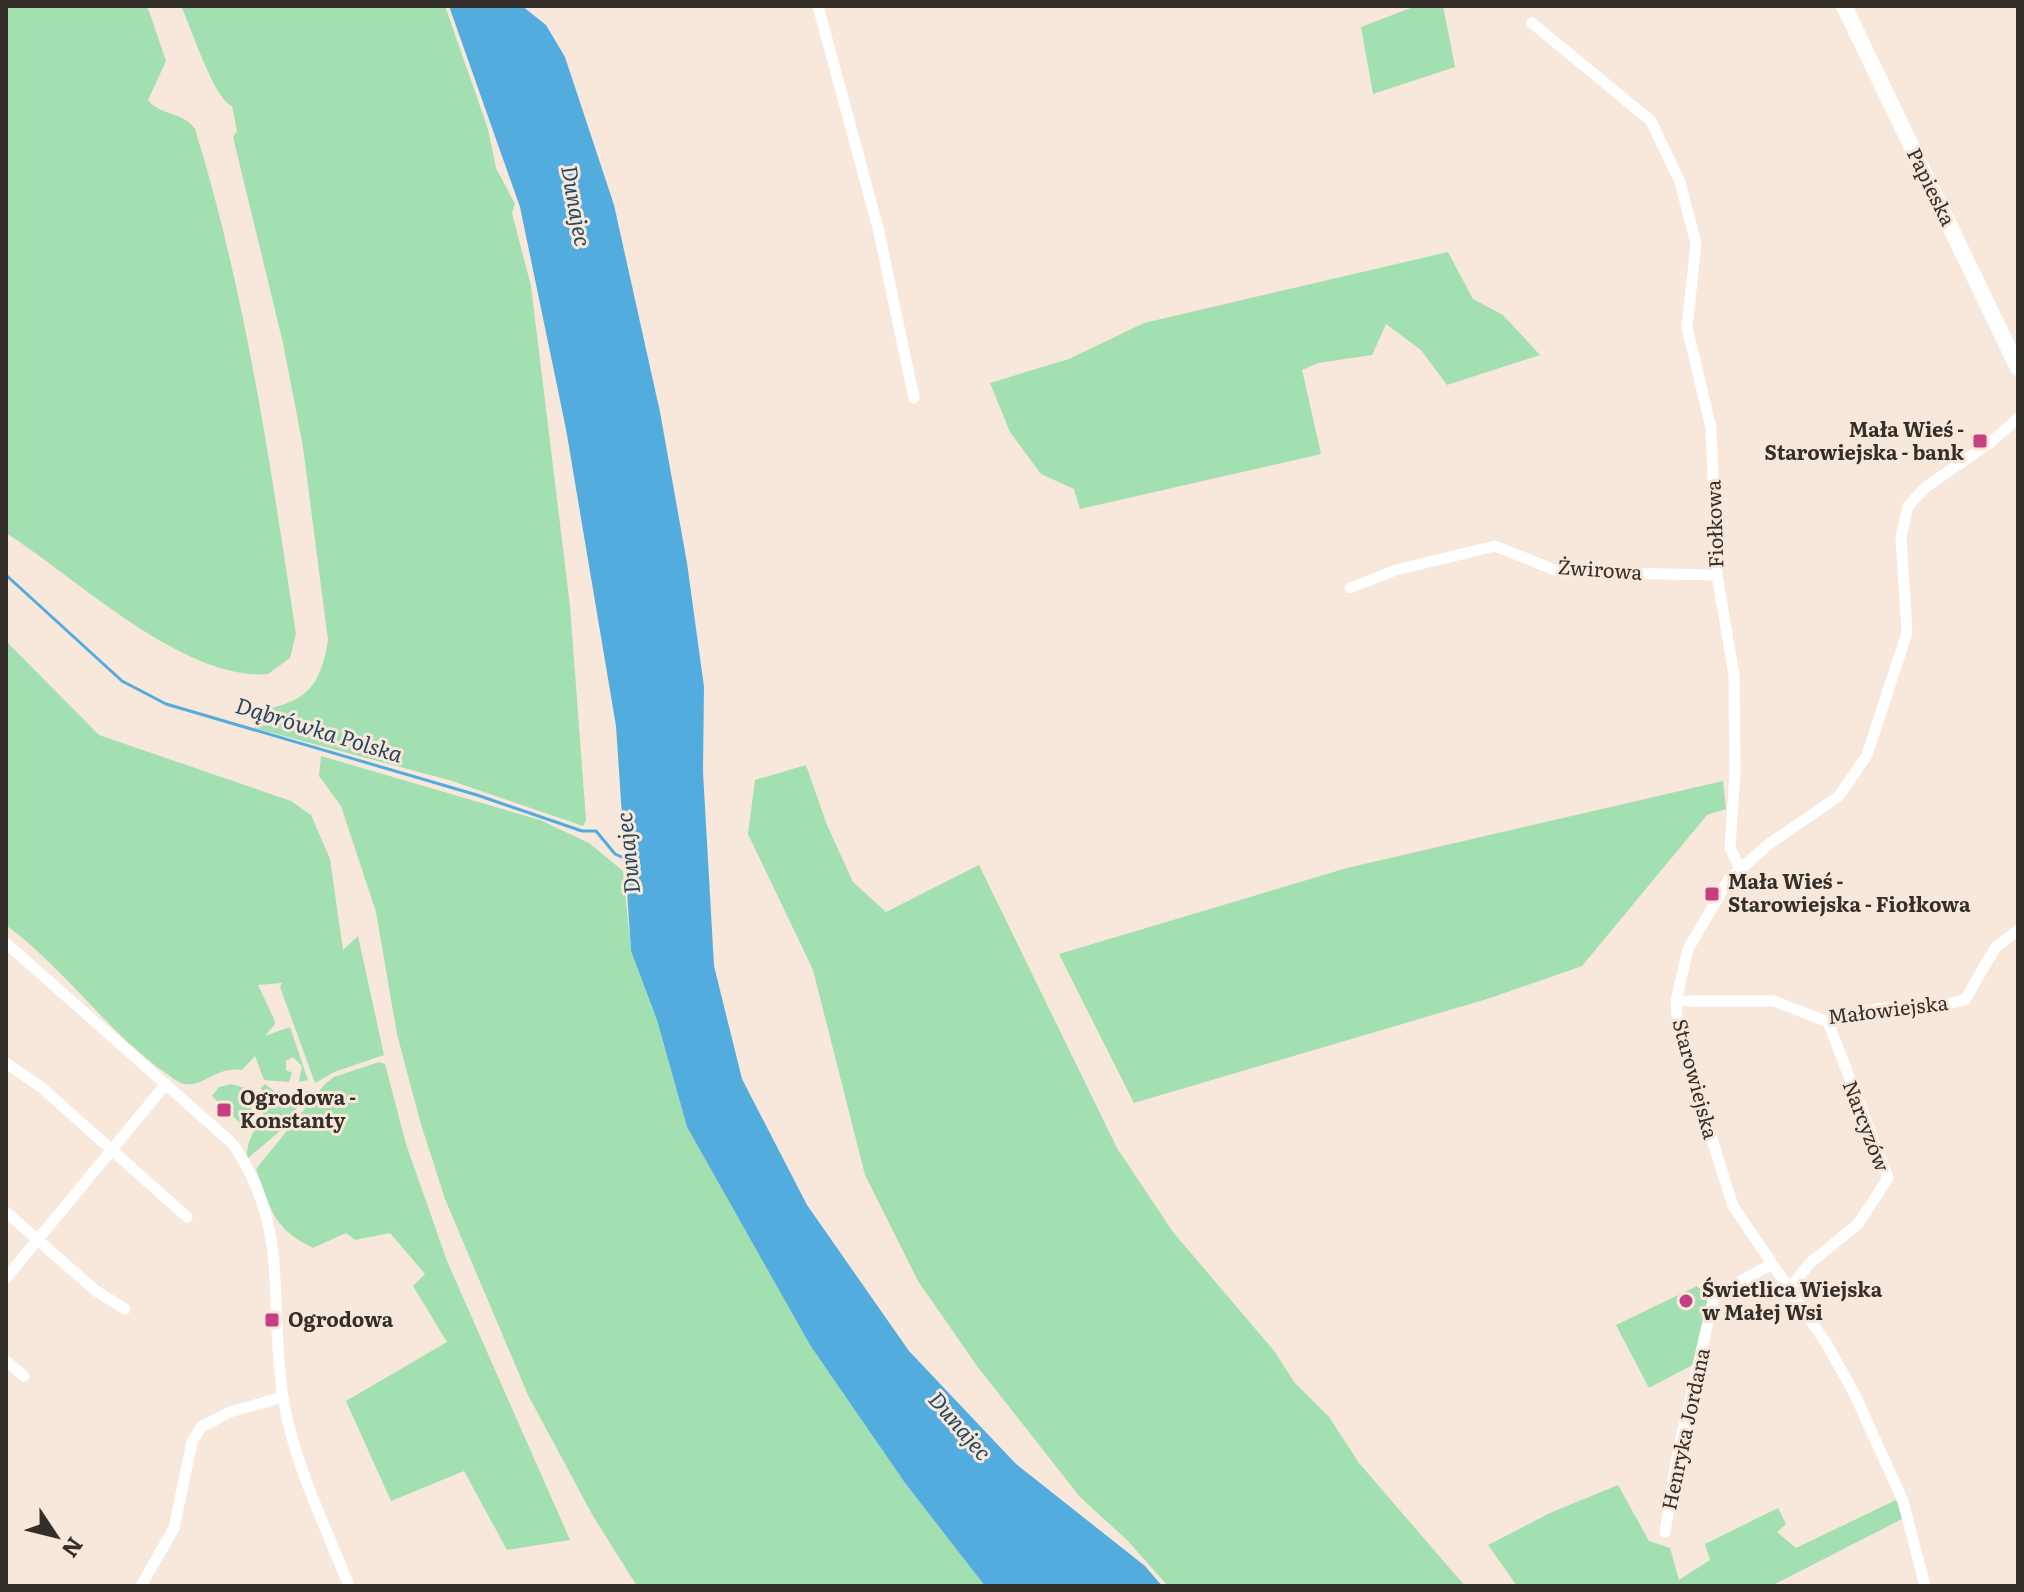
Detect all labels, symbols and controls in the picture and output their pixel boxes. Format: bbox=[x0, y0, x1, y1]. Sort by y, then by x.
street label: Papieska bbox=[1901, 142, 1965, 231]
water label: Dunajec bbox=[554, 162, 601, 249]
place label: Mała Wieś - Starowiejska - bank bbox=[1765, 413, 1965, 466]
marker: Mała Wieś - Starowiejska - bank bbox=[1971, 432, 1989, 450]
street label: Fiołkowa bbox=[1696, 479, 1730, 569]
street label: Żwirowa bbox=[1557, 550, 1644, 586]
water label: Dąbrówka Polska bbox=[232, 687, 408, 770]
water label: Dunajec bbox=[606, 811, 647, 896]
place label: Mała Wieś - Starowiejska - Fiołkowa bbox=[1728, 865, 1971, 918]
marker: Mała Wieś - Starowiejska - Fiołkowa bbox=[1703, 885, 1721, 903]
street label: Małowiejska bbox=[1826, 986, 1950, 1030]
street label: Starowiejska bbox=[1666, 1015, 1727, 1142]
street label: Narcyzów bbox=[1837, 1075, 1899, 1176]
place label: Ogrodowa - Konstanty bbox=[240, 1081, 356, 1134]
marker: Ogrodowa - Konstanty bbox=[215, 1101, 233, 1119]
place label: Świetlica Wiejska w Małej Wsi bbox=[1702, 1273, 1883, 1326]
marker: Świetlica Wiejska w Małej Wsi bbox=[1677, 1292, 1695, 1310]
place label: Ogrodowa bbox=[288, 1303, 394, 1333]
marker: Ogrodowa bbox=[263, 1311, 281, 1329]
street label: Henryka Jordana bbox=[1652, 1345, 1716, 1512]
water label: Dunajec bbox=[922, 1383, 1001, 1467]
north arrow bbox=[16, 1496, 96, 1576]
text: N bbox=[55, 1531, 92, 1565]

